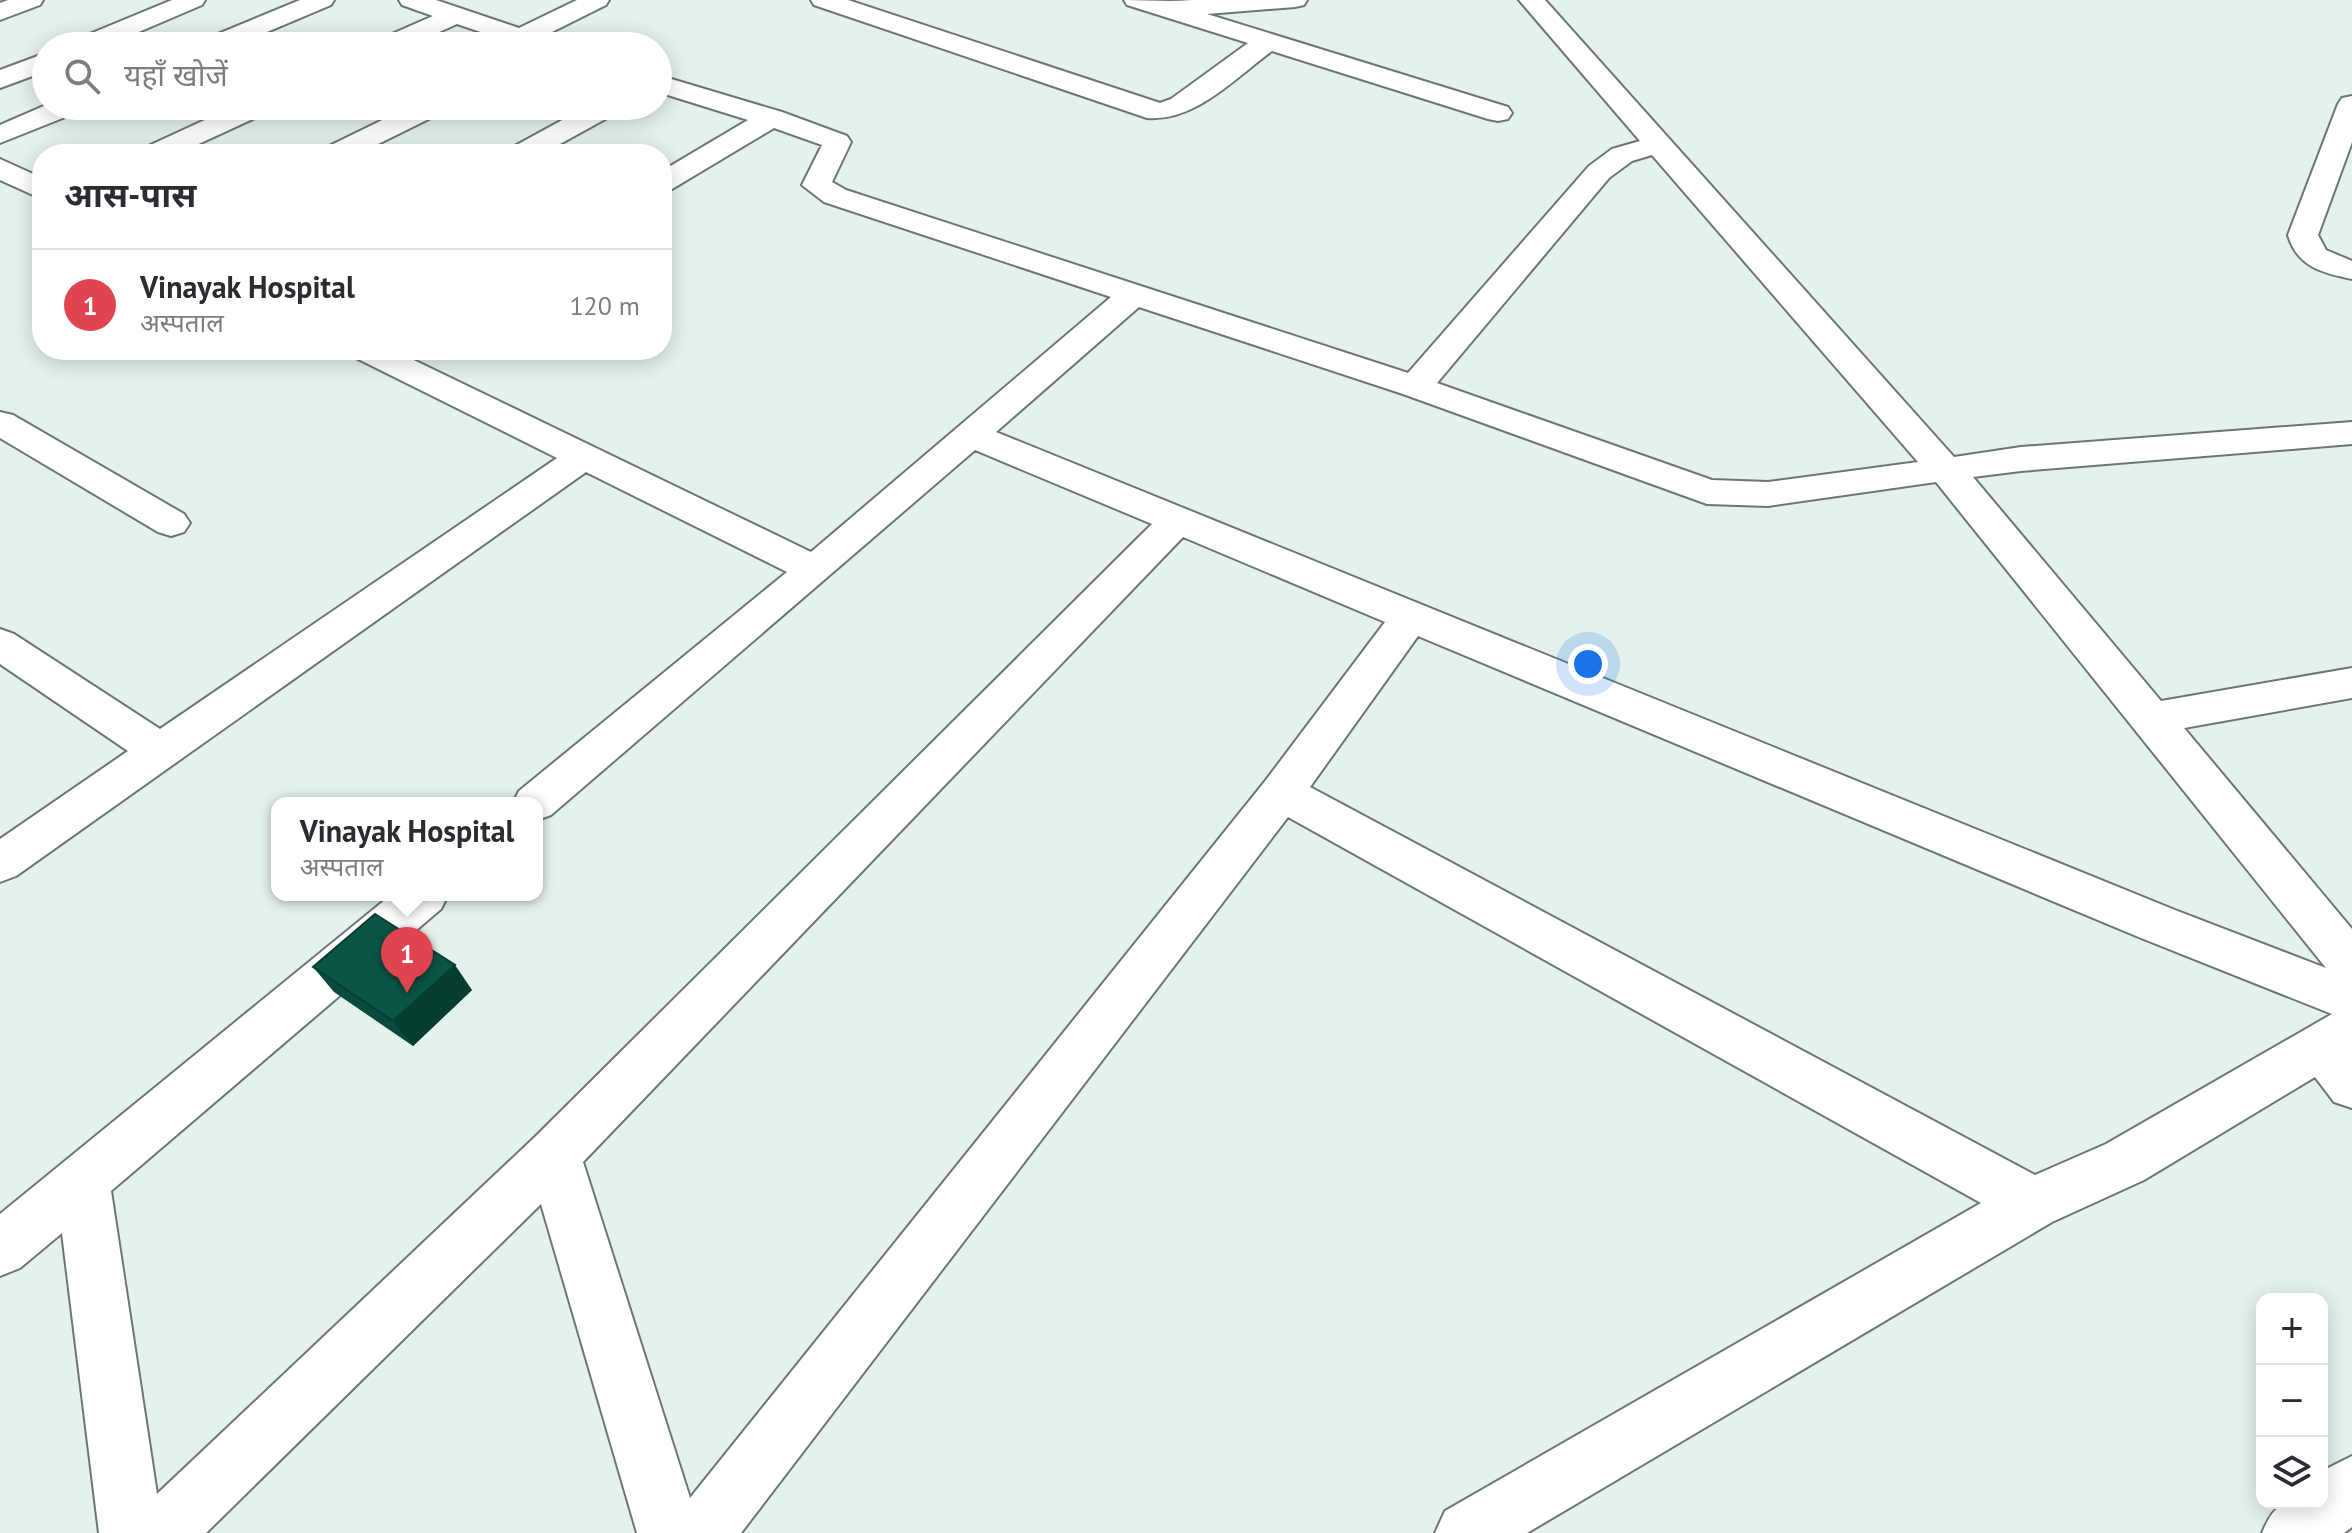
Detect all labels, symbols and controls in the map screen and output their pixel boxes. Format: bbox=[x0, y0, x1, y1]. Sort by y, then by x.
search box bbox=[32, 32, 672, 120]
icon: search bbox=[60, 54, 104, 98]
text: यहाँ खोजें bbox=[124, 55, 228, 94]
text: आस-पास bbox=[64, 172, 196, 216]
text: Vinayak Hospital bbox=[140, 267, 355, 306]
text: 1 bbox=[83, 289, 97, 322]
text: 120 m bbox=[569, 289, 640, 322]
text: अस्पताल bbox=[140, 306, 224, 339]
your location bbox=[1568, 644, 1608, 684]
popup bbox=[271, 797, 543, 901]
text: Vinayak Hospital bbox=[300, 811, 514, 850]
text: अस्पताल bbox=[300, 850, 384, 883]
pin: 1 bbox=[381, 927, 433, 993]
map controls bbox=[2256, 1293, 2328, 1509]
button: + bbox=[2256, 1293, 2328, 1365]
button: − bbox=[2256, 1365, 2328, 1437]
button: layers bbox=[2256, 1437, 2328, 1509]

